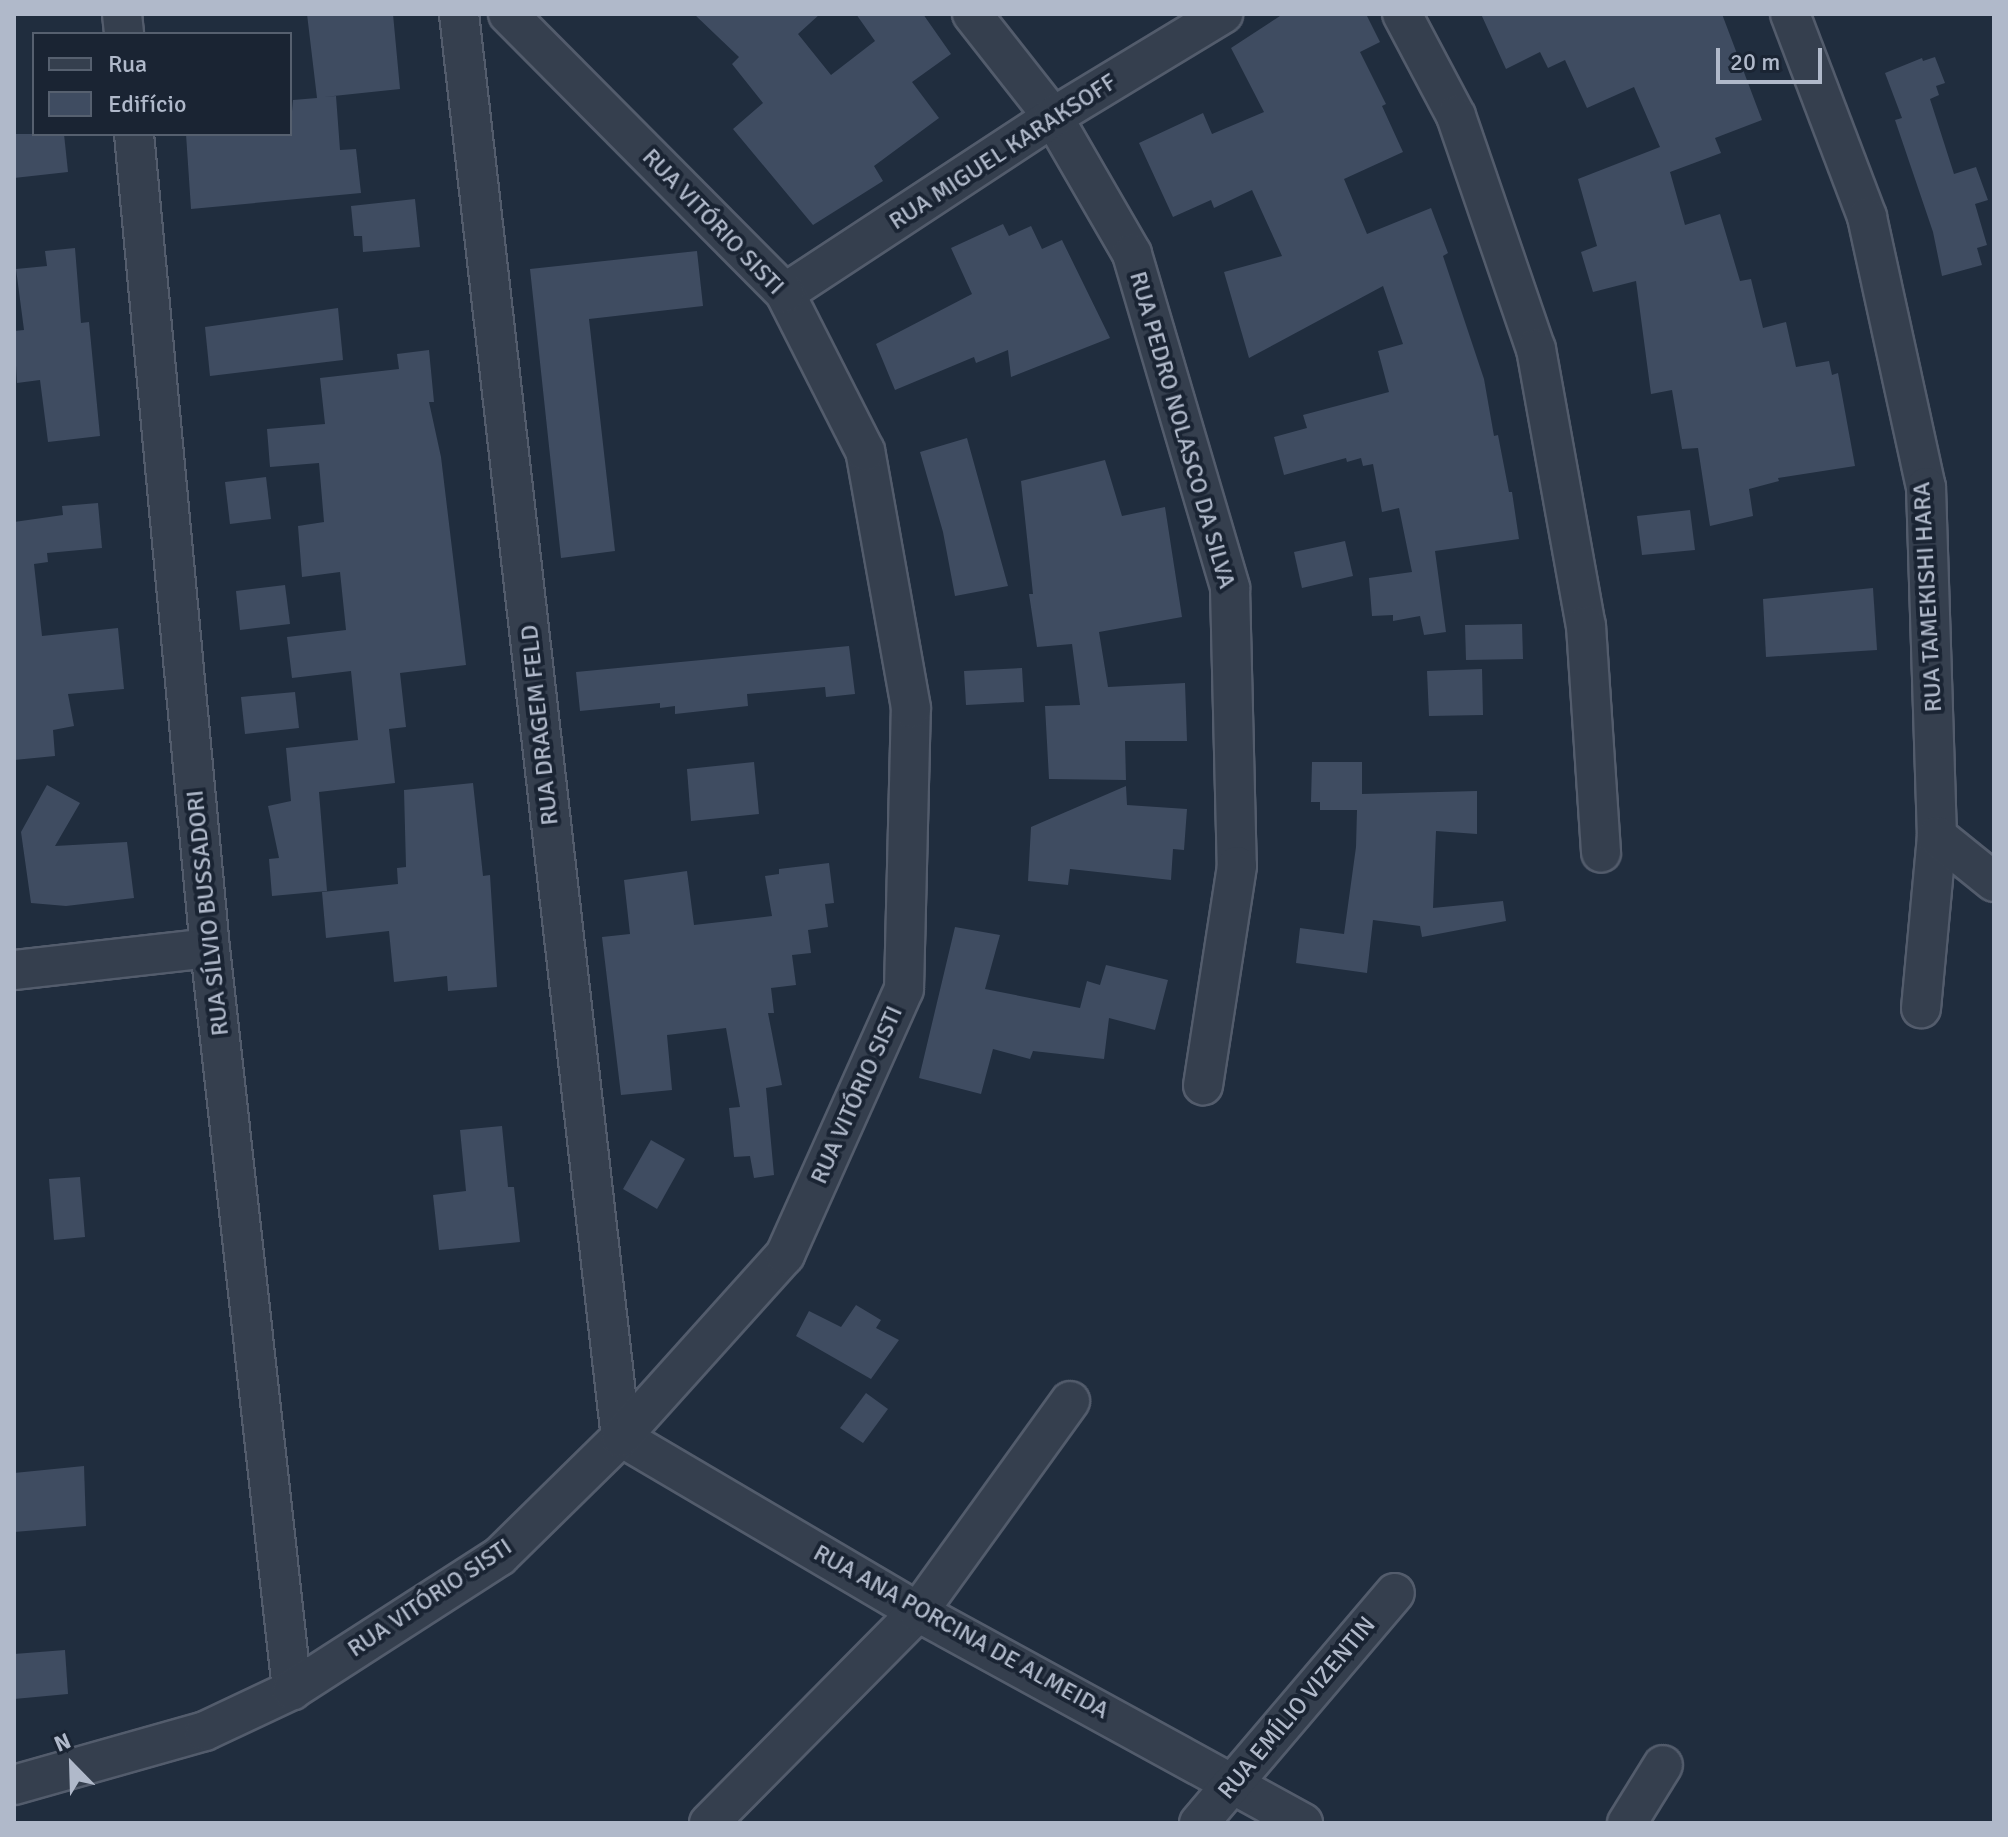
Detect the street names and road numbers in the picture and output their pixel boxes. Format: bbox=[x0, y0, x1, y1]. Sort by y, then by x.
street label: RUA MIGUEL KARAKSOFF bbox=[884, 68, 1122, 236]
street label: RUA VITÓRIO SISTI bbox=[636, 143, 790, 301]
street label: RUA PEDRO NOLASCO DA SILVA bbox=[1123, 268, 1241, 592]
street label: RUA TAMEKISHI HARA bbox=[1908, 481, 1948, 713]
street label: RUA DRAGEM FELD bbox=[515, 623, 565, 827]
street label: RUA SÍLVIO BUSSADORI bbox=[181, 789, 235, 1037]
street label: RUA VITÓRIO SISTI bbox=[805, 1002, 909, 1188]
street label: RUA VITÓRIO SISTI bbox=[342, 1532, 518, 1664]
street label: RUA ANA PORCINA DE ALMEIDA bbox=[808, 1539, 1114, 1725]
street label: RUA EMÍLIO VIZENTIN bbox=[1212, 1611, 1382, 1805]

